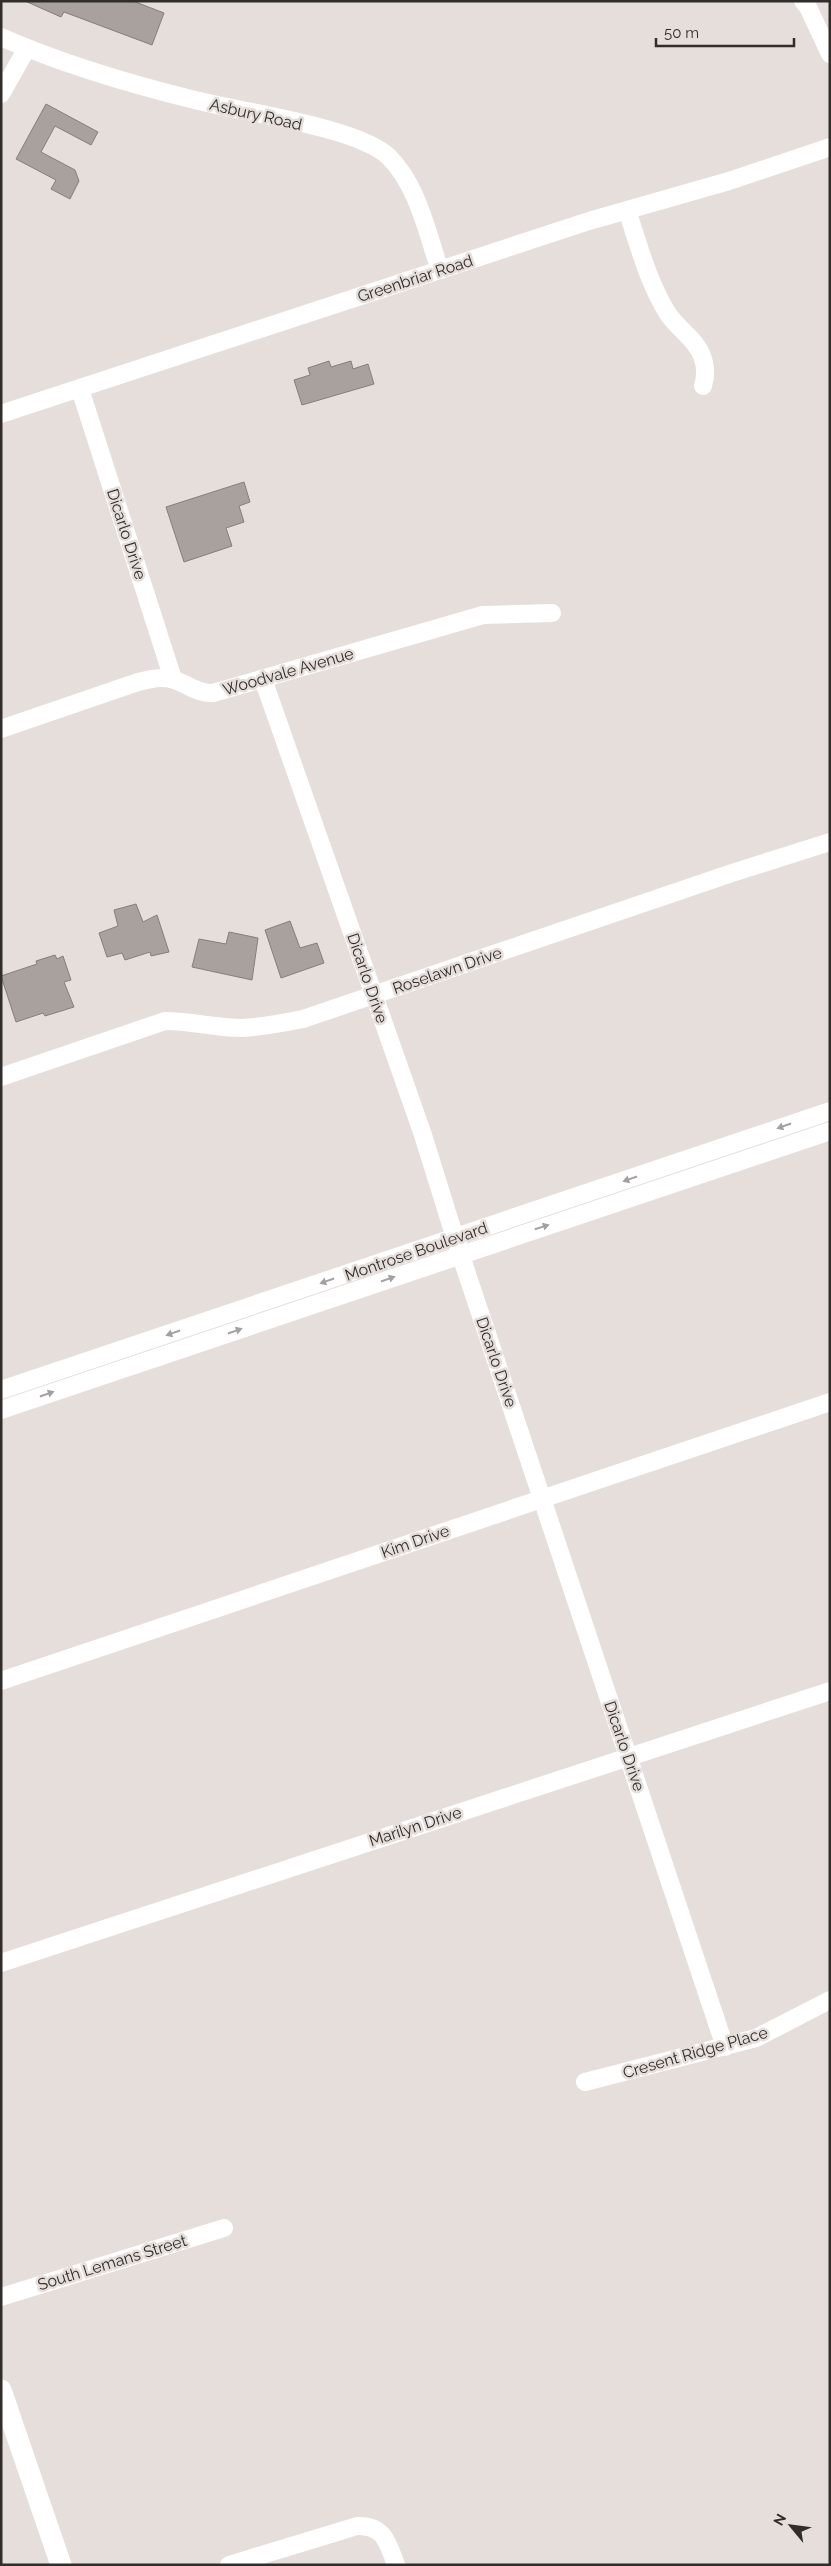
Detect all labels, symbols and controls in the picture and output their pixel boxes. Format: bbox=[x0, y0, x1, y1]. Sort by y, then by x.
scale bar bbox=[656, 15, 794, 47]
text: 50 m bbox=[664, 24, 699, 42]
street label: Asbury Road bbox=[208, 95, 304, 134]
street label: Greenbriar Road bbox=[355, 251, 475, 306]
street label: Dicarlo Drive bbox=[103, 486, 150, 582]
street label: Woodvale Avenue bbox=[221, 644, 356, 699]
street label: Dicarlo Drive bbox=[343, 931, 392, 1026]
street label: Roselawn Drive bbox=[390, 943, 504, 998]
one-way arrow bbox=[776, 1123, 791, 1130]
one-way arrow bbox=[622, 1175, 637, 1183]
street label: Montrose Boulevard bbox=[342, 1218, 490, 1285]
one-way arrow bbox=[535, 1223, 550, 1230]
one-way arrow bbox=[381, 1275, 396, 1282]
one-way arrow bbox=[319, 1278, 334, 1285]
street label: Dicarlo Drive bbox=[472, 1315, 521, 1410]
one-way arrow bbox=[227, 1327, 242, 1334]
one-way arrow bbox=[165, 1330, 180, 1337]
one-way arrow bbox=[40, 1390, 55, 1397]
street label: Kim Drive bbox=[379, 1521, 452, 1562]
street label: Dicarlo Drive bbox=[600, 1699, 649, 1794]
street label: Marilyn Drive bbox=[367, 1803, 464, 1850]
street label: Cresent Ridge Place bbox=[621, 2023, 770, 2082]
street label: South Lemans Street bbox=[35, 2231, 190, 2294]
north arrow bbox=[766, 2501, 816, 2551]
text: N bbox=[770, 2511, 789, 2528]

